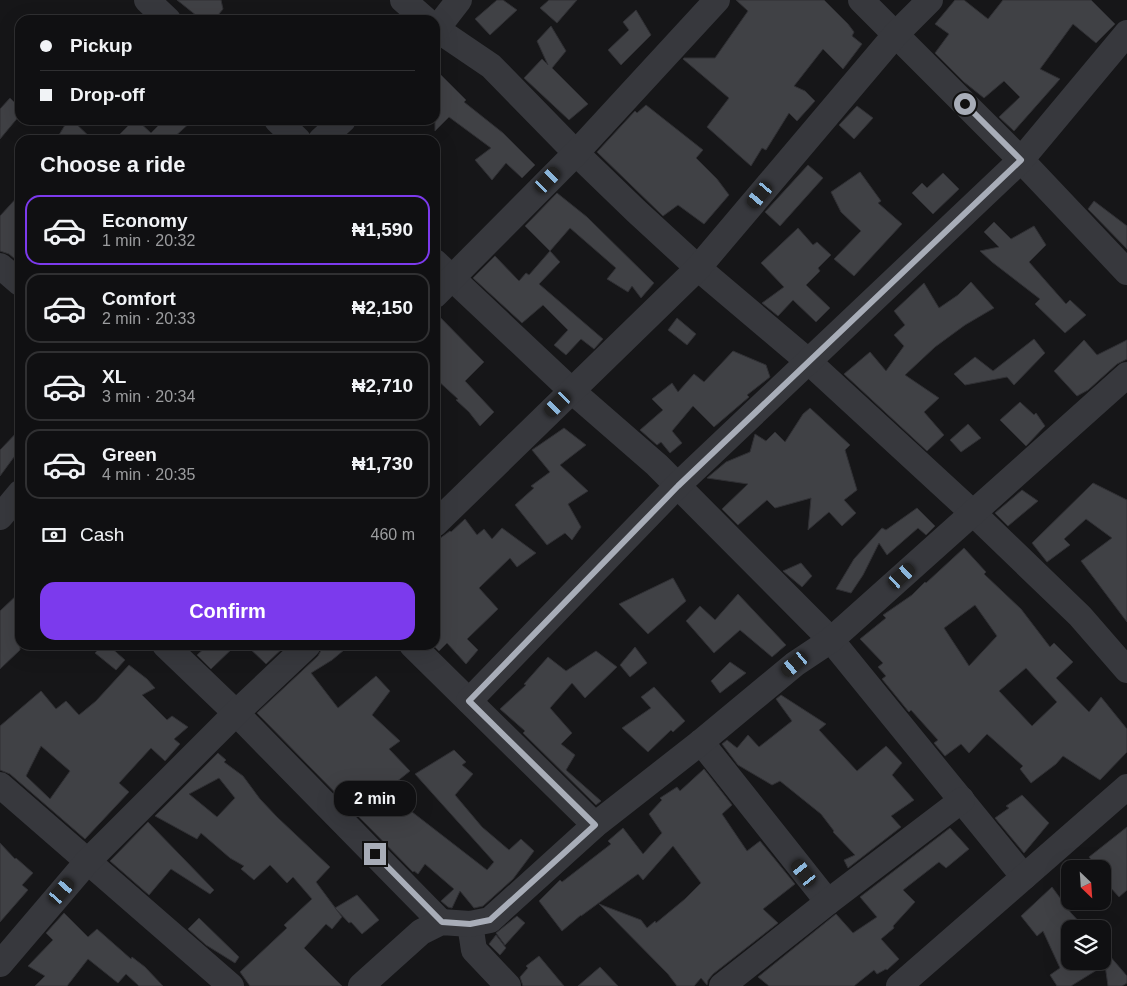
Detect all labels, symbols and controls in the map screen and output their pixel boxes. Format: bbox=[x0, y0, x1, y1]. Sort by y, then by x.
text: Pickup bbox=[70, 35, 132, 56]
text: Drop-off bbox=[70, 84, 145, 105]
route start bbox=[954, 93, 976, 115]
text: Choose a ride bbox=[40, 152, 185, 177]
car bbox=[532, 164, 563, 196]
car bbox=[744, 179, 775, 211]
icon: car bbox=[42, 208, 87, 253]
text: Economy bbox=[102, 210, 188, 231]
text: ₦1,590 bbox=[352, 219, 413, 240]
text: 1 min · 20:32 bbox=[102, 232, 195, 249]
icon: car bbox=[42, 286, 87, 331]
text: Comfort bbox=[102, 288, 176, 309]
text: ₦2,150 bbox=[352, 297, 413, 318]
text: 2 min · 20:33 bbox=[102, 310, 195, 327]
icon: car bbox=[42, 364, 87, 409]
text: XL bbox=[102, 366, 126, 387]
text: ₦2,710 bbox=[352, 375, 413, 396]
text: 3 min · 20:34 bbox=[102, 388, 195, 405]
car bbox=[541, 388, 574, 420]
icon: car bbox=[42, 442, 87, 487]
text: Green bbox=[102, 444, 157, 465]
text: ₦1,730 bbox=[352, 453, 413, 474]
text: 4 min · 20:35 bbox=[102, 466, 195, 483]
icon: cash bbox=[40, 521, 68, 549]
text: Cash bbox=[80, 524, 124, 545]
text: 460 m bbox=[371, 526, 415, 543]
car bbox=[885, 560, 918, 592]
button: Confirm bbox=[40, 582, 415, 640]
car bbox=[778, 649, 811, 679]
callout: 2 min bbox=[334, 782, 416, 816]
text: 2 min bbox=[354, 790, 396, 807]
route end bbox=[364, 843, 386, 865]
car bbox=[788, 857, 819, 889]
north arrow bbox=[1061, 860, 1111, 910]
map controls bbox=[1061, 860, 1111, 970]
car bbox=[46, 875, 77, 907]
button: layers bbox=[1061, 920, 1111, 970]

